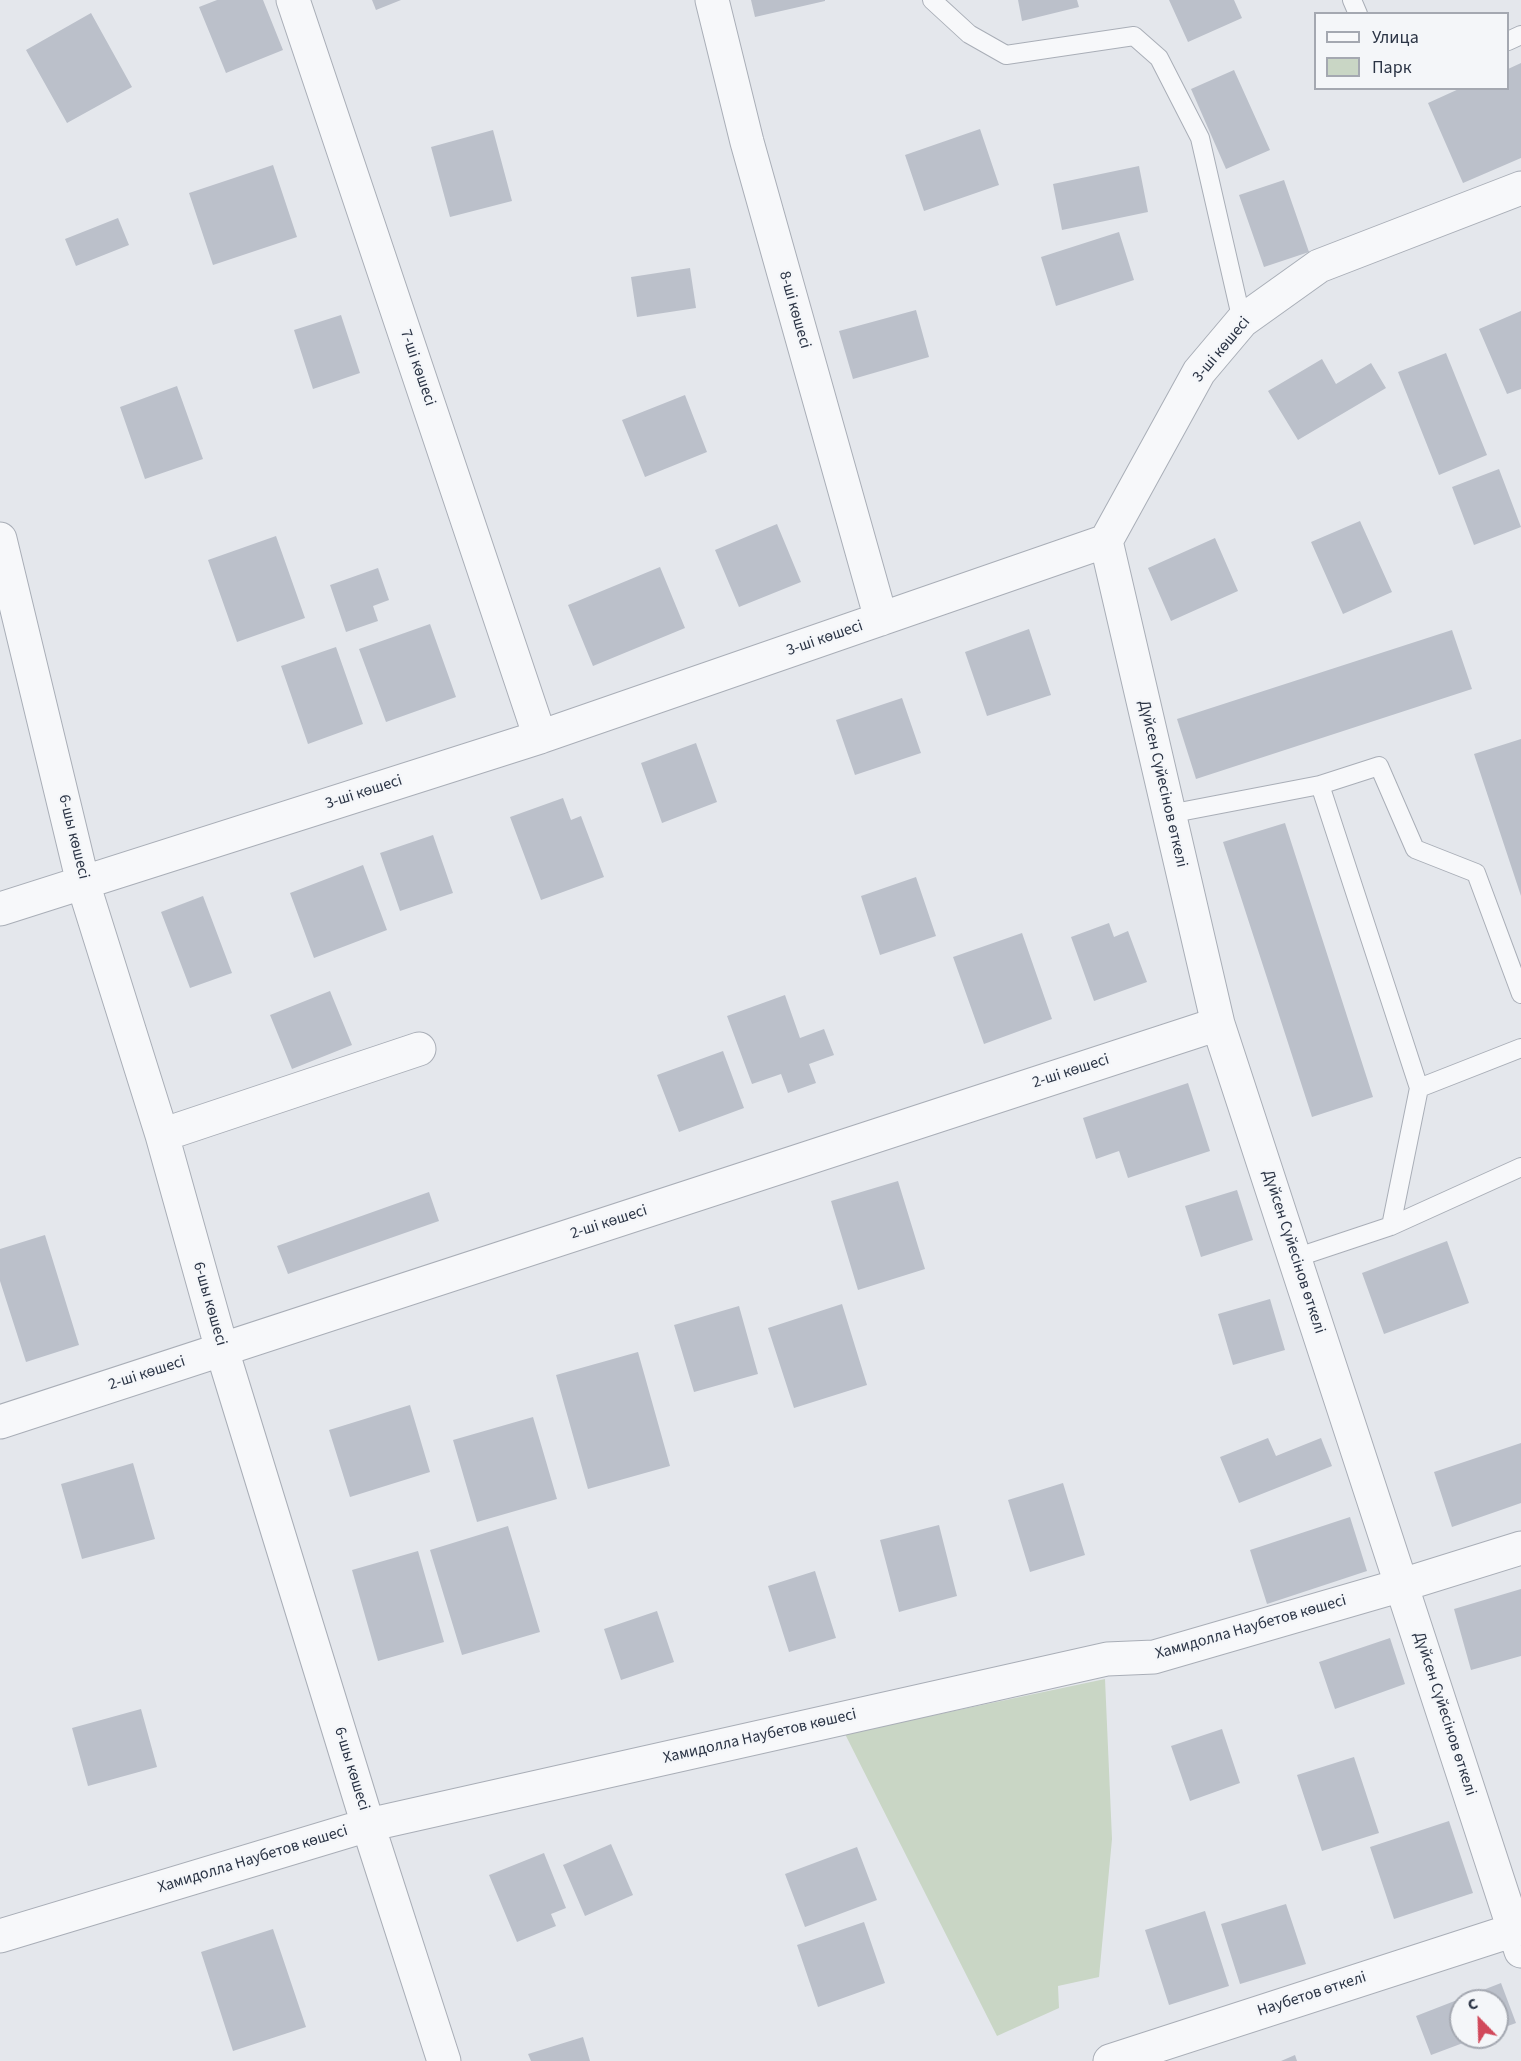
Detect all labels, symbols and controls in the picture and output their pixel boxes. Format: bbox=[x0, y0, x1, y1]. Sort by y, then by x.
legend bbox=[1314, 12, 1509, 90]
text: Улица bbox=[1372, 25, 1419, 50]
text: Парк bbox=[1372, 55, 1412, 80]
street label: 8-ші көшесі bbox=[774, 269, 814, 351]
street label: 3-ші көшесі bbox=[1189, 313, 1255, 387]
street label: 7-ші көшесі bbox=[395, 327, 439, 409]
street label: 3-ші көшесі bbox=[784, 617, 866, 661]
street label: Дүйсен Сүйесінов өткелі bbox=[1133, 698, 1191, 870]
street label: 3-ші көшесі bbox=[323, 772, 405, 814]
street label: 6-шы көшесі bbox=[53, 793, 93, 881]
street label: 2-ші көшесі bbox=[1030, 1051, 1112, 1093]
street label: Дүйсен Сүйесінов өткелі bbox=[1257, 1168, 1329, 1336]
street label: 2-ші көшесі bbox=[568, 1202, 650, 1244]
street label: 6-шы көшесі bbox=[188, 1260, 230, 1348]
street label: 2-ші көшесі bbox=[106, 1353, 188, 1395]
street label: Хамидолла Наубетов көшесі bbox=[1153, 1592, 1349, 1664]
street label: Дүйсен Сүйесінов өткелі bbox=[1408, 1630, 1480, 1798]
street label: Хамидолла Наубетов көшесі bbox=[661, 1705, 859, 1769]
street label: 6-шы көшесі bbox=[329, 1725, 373, 1813]
street label: Хамидолла Наубетов көшесі bbox=[156, 1822, 350, 1898]
street label: Наубетов өткелі bbox=[1255, 1968, 1369, 2022]
north arrow bbox=[1449, 1989, 1509, 2049]
text: С bbox=[1464, 1992, 1481, 2016]

